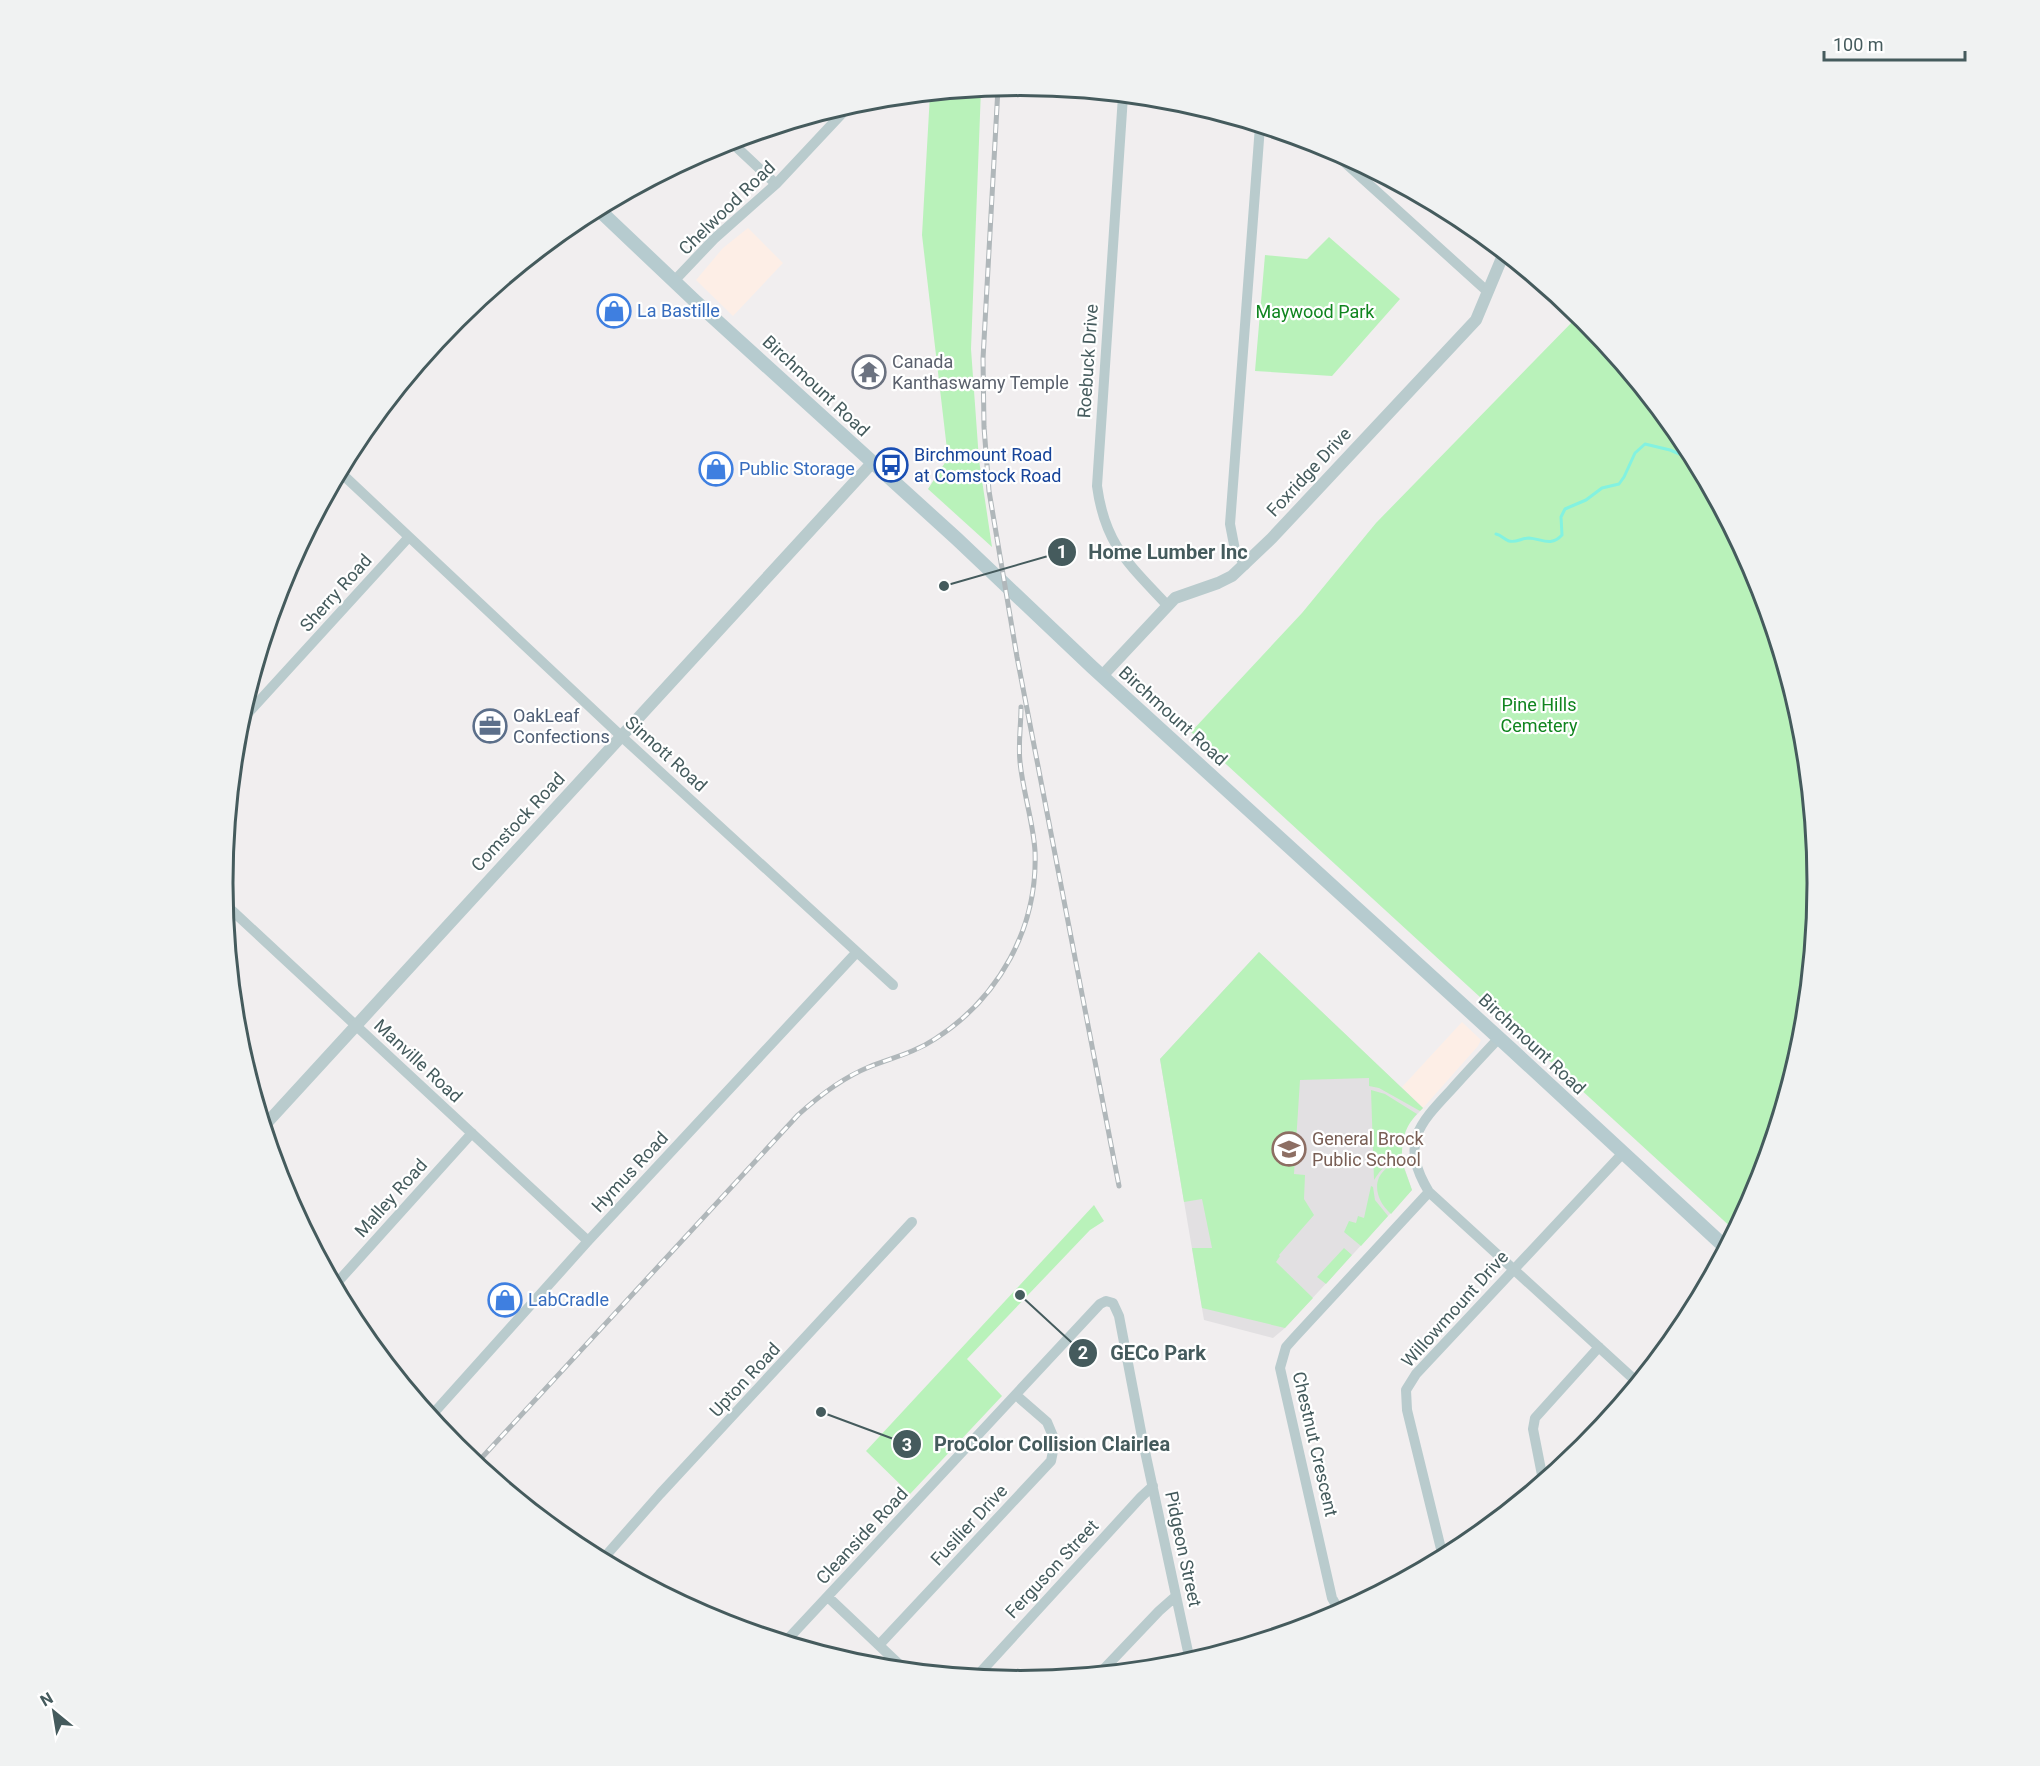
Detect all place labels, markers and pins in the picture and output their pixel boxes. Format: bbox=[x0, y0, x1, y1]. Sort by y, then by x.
shop icon: La Bastille bbox=[596, 293, 632, 329]
place label: La Bastille bbox=[637, 300, 720, 321]
place label: Canada Kanthaswamy Temple bbox=[892, 351, 1069, 393]
temple icon: Canada Kanthaswamy Temple bbox=[851, 354, 887, 390]
place label: Birchmount Road at Comstock Road bbox=[914, 444, 1062, 486]
bus stop icon: Birchmount Road at Comstock Road bbox=[873, 447, 909, 483]
shop icon: Public Storage bbox=[698, 451, 734, 487]
place label: Public Storage bbox=[739, 458, 855, 479]
callout: Home Lumber Inc bbox=[1047, 533, 1260, 571]
place label: OakLeaf Confections bbox=[513, 705, 610, 747]
office icon: OakLeaf Confections bbox=[472, 708, 508, 744]
place label: General Brock Public School bbox=[1312, 1128, 1424, 1170]
school or university icon: General Brock Public School bbox=[1271, 1131, 1307, 1167]
shop icon: LabCradle bbox=[487, 1282, 523, 1318]
place label: LabCradle bbox=[528, 1289, 609, 1310]
callout: GECo Park bbox=[1068, 1334, 1218, 1372]
callout: ProColor Collision Clairlea bbox=[892, 1425, 1182, 1463]

